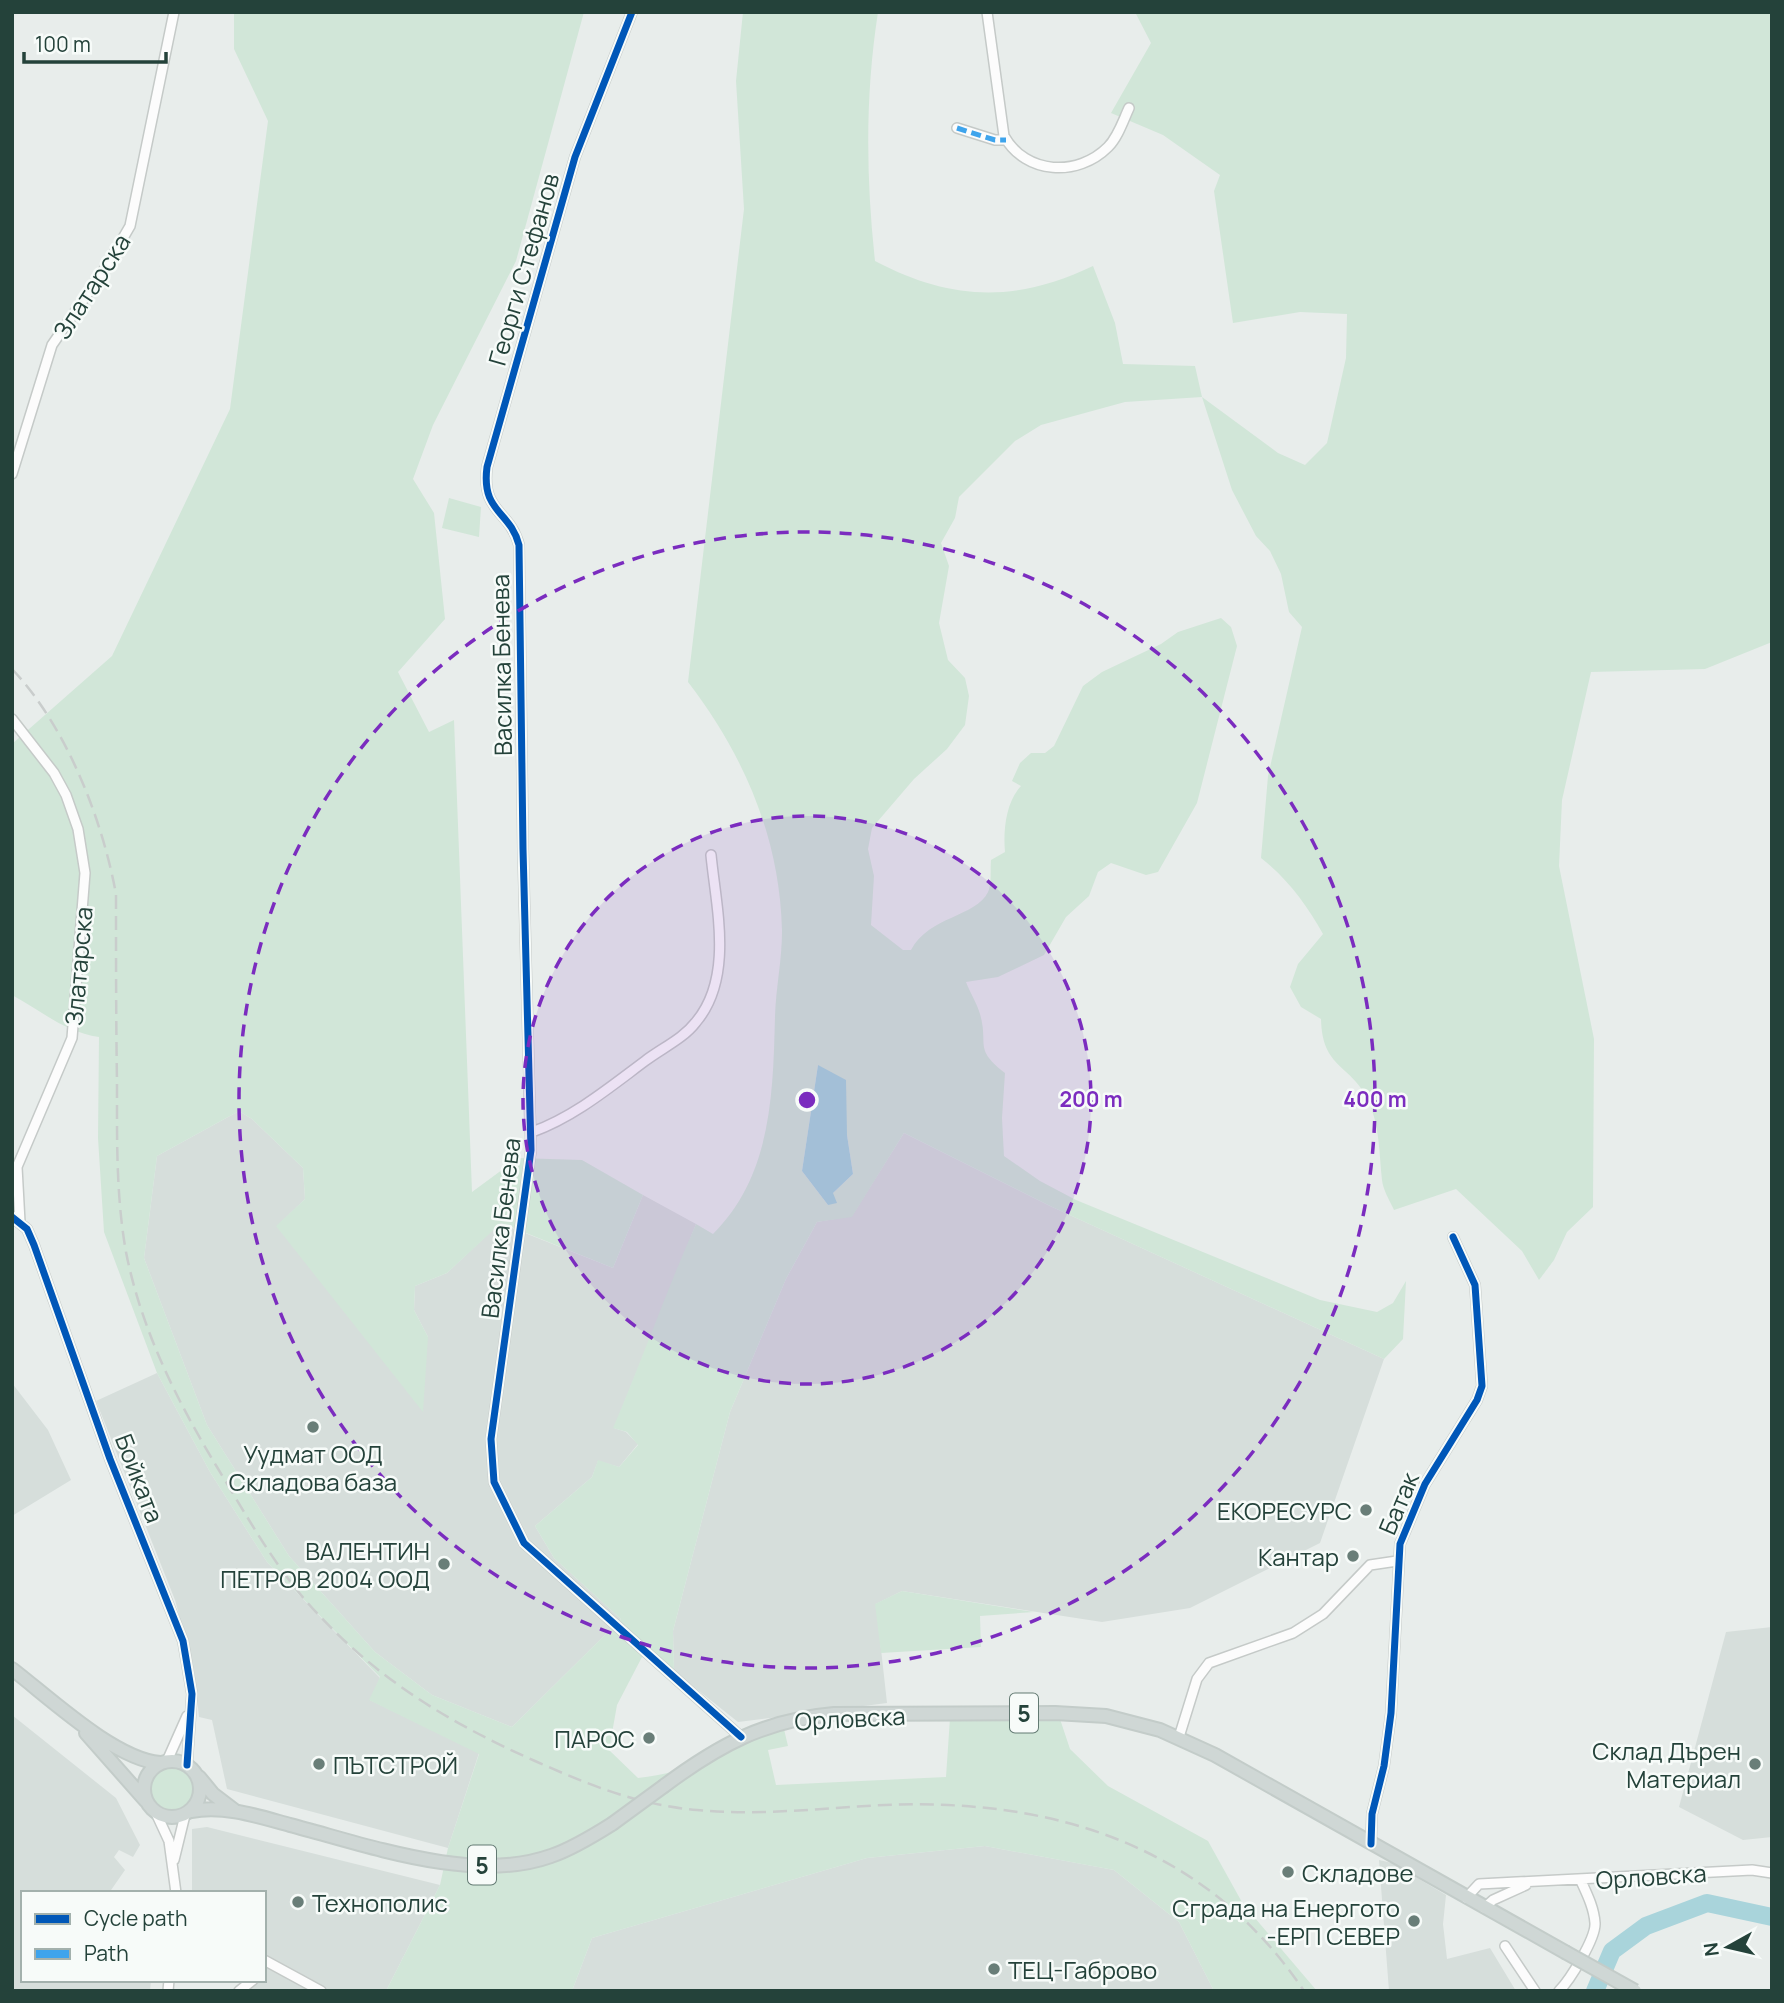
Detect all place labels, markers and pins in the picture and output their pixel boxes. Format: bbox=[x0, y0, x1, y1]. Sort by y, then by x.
centre of rings bbox=[795, 1088, 819, 1112]
marker: Уудмат ООД Складова база bbox=[305, 1419, 321, 1435]
place label: Уудмат ООД Складова база bbox=[229, 1437, 397, 1498]
place label: ЕКОРЕСУРС bbox=[1217, 1494, 1352, 1527]
marker: ЕКОРЕСУРС bbox=[1358, 1502, 1374, 1518]
place label: ВАЛЕНТИН ПЕТРОВ 2004 ООД bbox=[220, 1534, 430, 1595]
place label: Кантар bbox=[1258, 1540, 1339, 1573]
marker: Кантар bbox=[1345, 1548, 1361, 1564]
marker: ВАЛЕНТИН ПЕТРОВ 2004 ООД bbox=[436, 1556, 452, 1572]
place label: ПАРОС bbox=[554, 1722, 635, 1755]
marker: ПАРОС bbox=[641, 1730, 657, 1746]
place label: Склад Дърен Материал bbox=[1592, 1734, 1741, 1795]
place label: ПЪТСТРОЙ bbox=[333, 1748, 458, 1781]
marker: ПЪТСТРОЙ bbox=[311, 1756, 327, 1772]
marker: Склад Дърен Материал bbox=[1747, 1756, 1763, 1772]
place label: Складове bbox=[1302, 1856, 1413, 1889]
marker: Складове bbox=[1280, 1864, 1296, 1880]
place label: Технополис bbox=[312, 1886, 448, 1919]
place label: Сграда на Енергото -ЕРП СЕВЕР bbox=[1172, 1891, 1400, 1952]
marker: Технополис bbox=[290, 1894, 306, 1910]
marker: Сграда на Енергото -ЕРП СЕВЕР bbox=[1406, 1913, 1422, 1929]
place label: ТЕЦ-Габрово bbox=[1008, 1953, 1157, 1986]
marker: ТЕЦ-Габрово bbox=[986, 1961, 1002, 1977]

